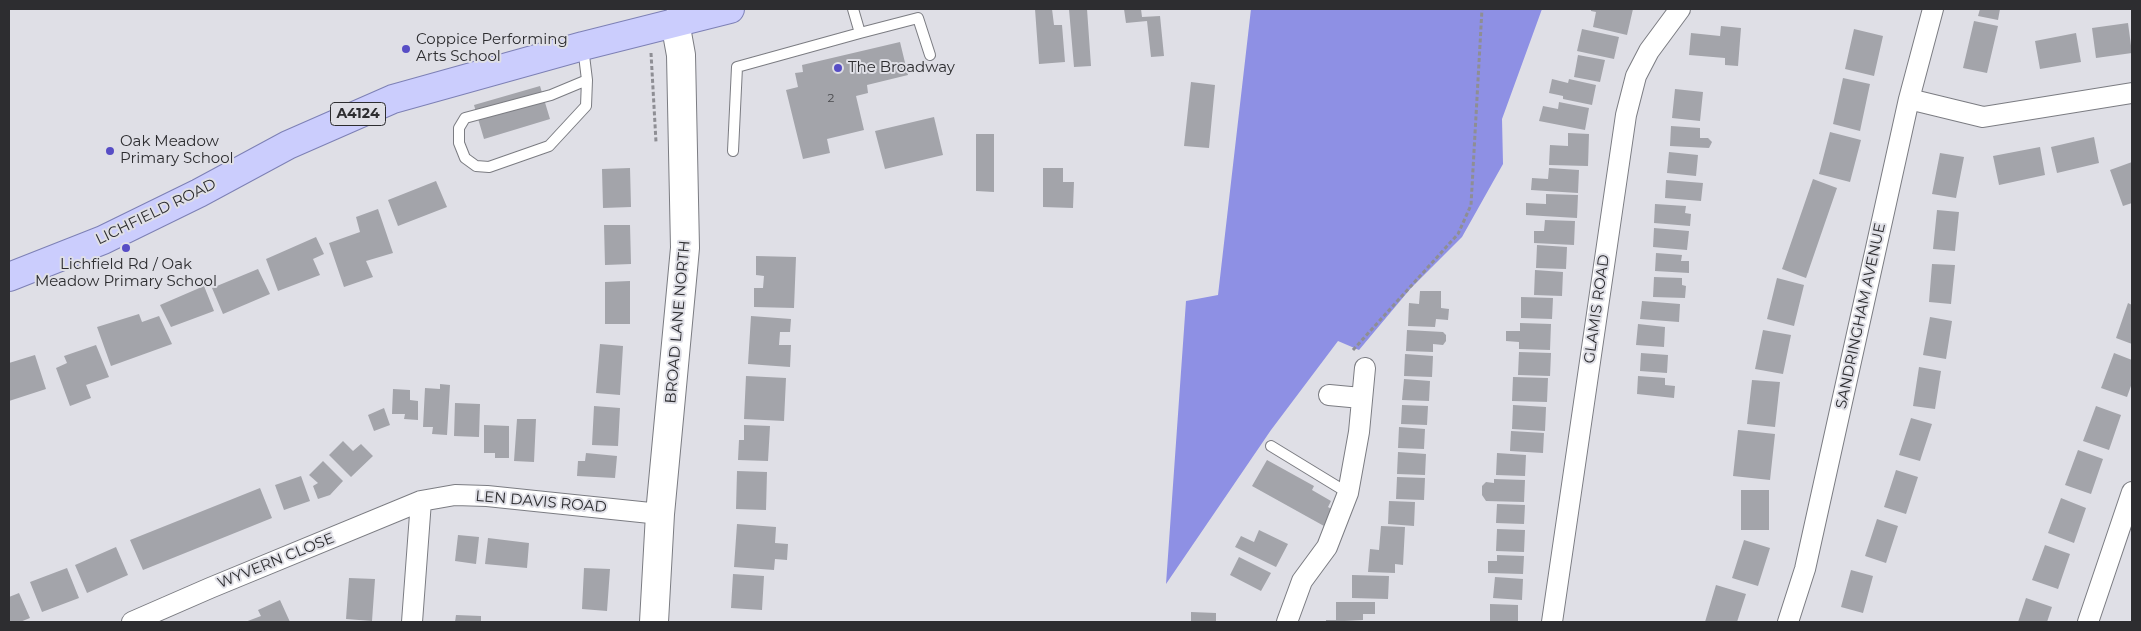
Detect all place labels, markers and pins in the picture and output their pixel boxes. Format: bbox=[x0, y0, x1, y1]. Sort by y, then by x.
place label: Coppice Performing Arts School bbox=[416, 31, 568, 66]
marker: Coppice Performing Arts School bbox=[400, 43, 412, 55]
place label: The Broadway bbox=[848, 59, 955, 77]
marker: The Broadway bbox=[832, 62, 844, 74]
place label: Oak Meadow Primary School bbox=[120, 133, 234, 168]
marker: Oak Meadow Primary School bbox=[104, 145, 116, 157]
marker: Lichfield Rd / Oak Meadow Primary School bbox=[120, 242, 132, 254]
place label: Lichfield Rd / Oak Meadow Primary School bbox=[35, 256, 217, 291]

